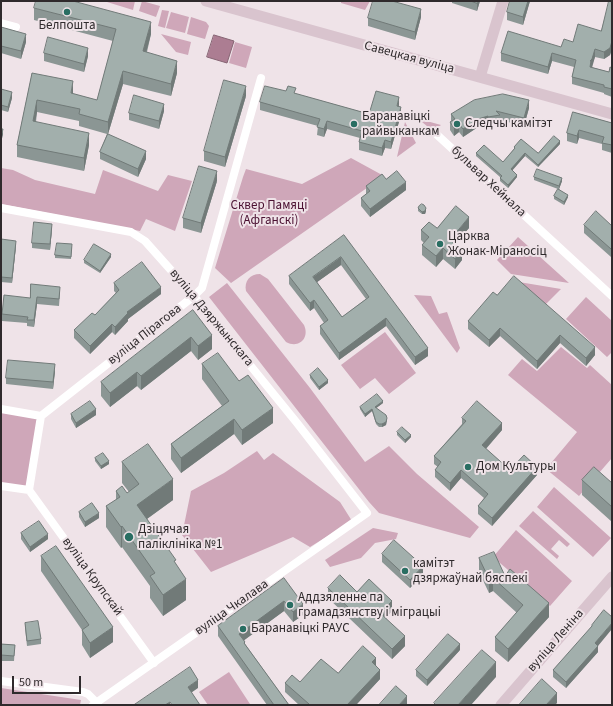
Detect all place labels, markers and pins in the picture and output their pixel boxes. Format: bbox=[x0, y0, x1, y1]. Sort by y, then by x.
marker: Белпошта bbox=[62, 7, 72, 17]
place label: Белпошта bbox=[38, 18, 96, 34]
place label: Баранавіцкі райвыканкам bbox=[362, 109, 440, 140]
place label: Следчы камітэт bbox=[465, 116, 552, 132]
marker: Баранавіцкі райвыканкам bbox=[349, 119, 359, 129]
marker: Следчы камітэт bbox=[452, 119, 462, 129]
place label: Царква Жонак-Міраносіц bbox=[448, 229, 547, 260]
marker: Царква Жонак-Міраносіц bbox=[435, 239, 445, 249]
place label: Дом Культуры bbox=[476, 459, 556, 475]
marker: Дом Культуры bbox=[463, 462, 473, 472]
place label: Дзіцячая паліклініка №1 bbox=[138, 522, 222, 553]
marker: Дзіцячая паліклініка №1 bbox=[123, 531, 135, 543]
place label: камітэт дзяржаўнай бяспекі bbox=[413, 556, 528, 587]
marker: камітэт дзяржаўнай бяспекі bbox=[400, 566, 410, 576]
place label: Аддзяленне па грамадзянству і міграцыі bbox=[298, 590, 441, 621]
marker: Аддзяленне па грамадзянству і міграцыі bbox=[285, 600, 295, 610]
place label: Баранавіцкі РАУС bbox=[251, 621, 350, 637]
marker: Баранавіцкі РАУС bbox=[238, 624, 248, 634]

